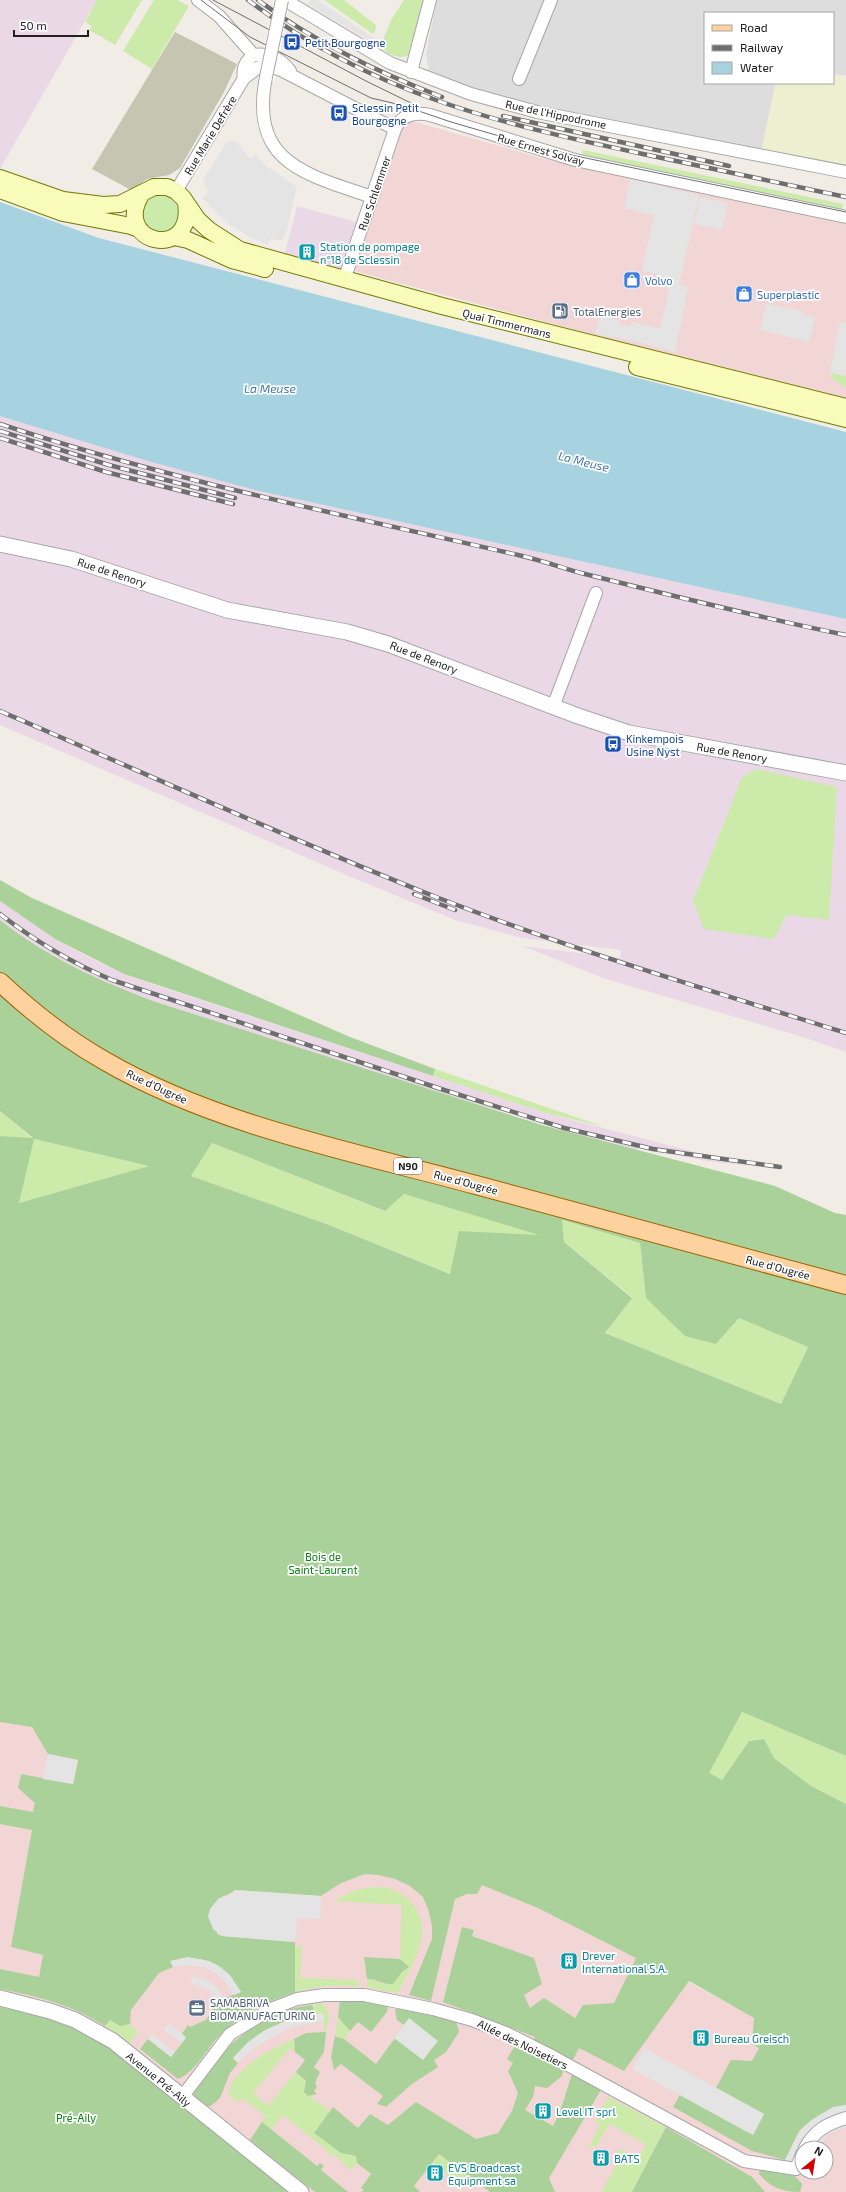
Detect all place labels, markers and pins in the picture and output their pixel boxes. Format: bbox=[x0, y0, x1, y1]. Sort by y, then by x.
bus stop icon: Petit Bourgogne bbox=[282, 32, 302, 52]
place label: Petit Bourgogne bbox=[305, 36, 385, 49]
place label: Sclessin Petit Bourgogne bbox=[352, 101, 419, 127]
bus stop icon: Sclessin Petit Bourgogne bbox=[329, 103, 349, 123]
place label: Station de pompage n°18 de Sclessin bbox=[320, 240, 420, 266]
building icon: Station de pompage n°18 de Sclessin bbox=[297, 242, 317, 262]
shop icon: Volvo bbox=[622, 270, 642, 290]
place label: Volvo bbox=[645, 274, 673, 287]
shop icon: Superplastic bbox=[734, 284, 754, 304]
place label: Superplastic bbox=[757, 288, 820, 301]
fuel station icon: TotalEnergies bbox=[550, 301, 570, 321]
place label: TotalEnergies bbox=[573, 305, 641, 318]
place label: Kinkempois Usine Nyst bbox=[626, 732, 684, 758]
bus stop icon: Kinkempois Usine Nyst bbox=[603, 734, 623, 754]
place label: Drever International S.A. bbox=[582, 1949, 667, 1975]
building icon: Drever International S.A. bbox=[559, 1951, 579, 1971]
place label: SAMABRIVA BIOMANUFACTURING bbox=[210, 1996, 315, 2022]
office icon: SAMABRIVA BIOMANUFACTURING bbox=[187, 1998, 207, 2018]
building icon: Bureau Greisch bbox=[691, 2028, 711, 2048]
place label: Bureau Greisch bbox=[714, 2032, 789, 2045]
building icon: Level IT sprl bbox=[533, 2101, 553, 2121]
place label: Level IT sprl bbox=[556, 2105, 616, 2118]
building icon: BATS bbox=[591, 2148, 611, 2168]
place label: BATS bbox=[614, 2152, 640, 2165]
place label: EVS Broadcast Equipment sa bbox=[448, 2161, 520, 2187]
building icon: EVS Broadcast Equipment sa bbox=[425, 2163, 445, 2183]

